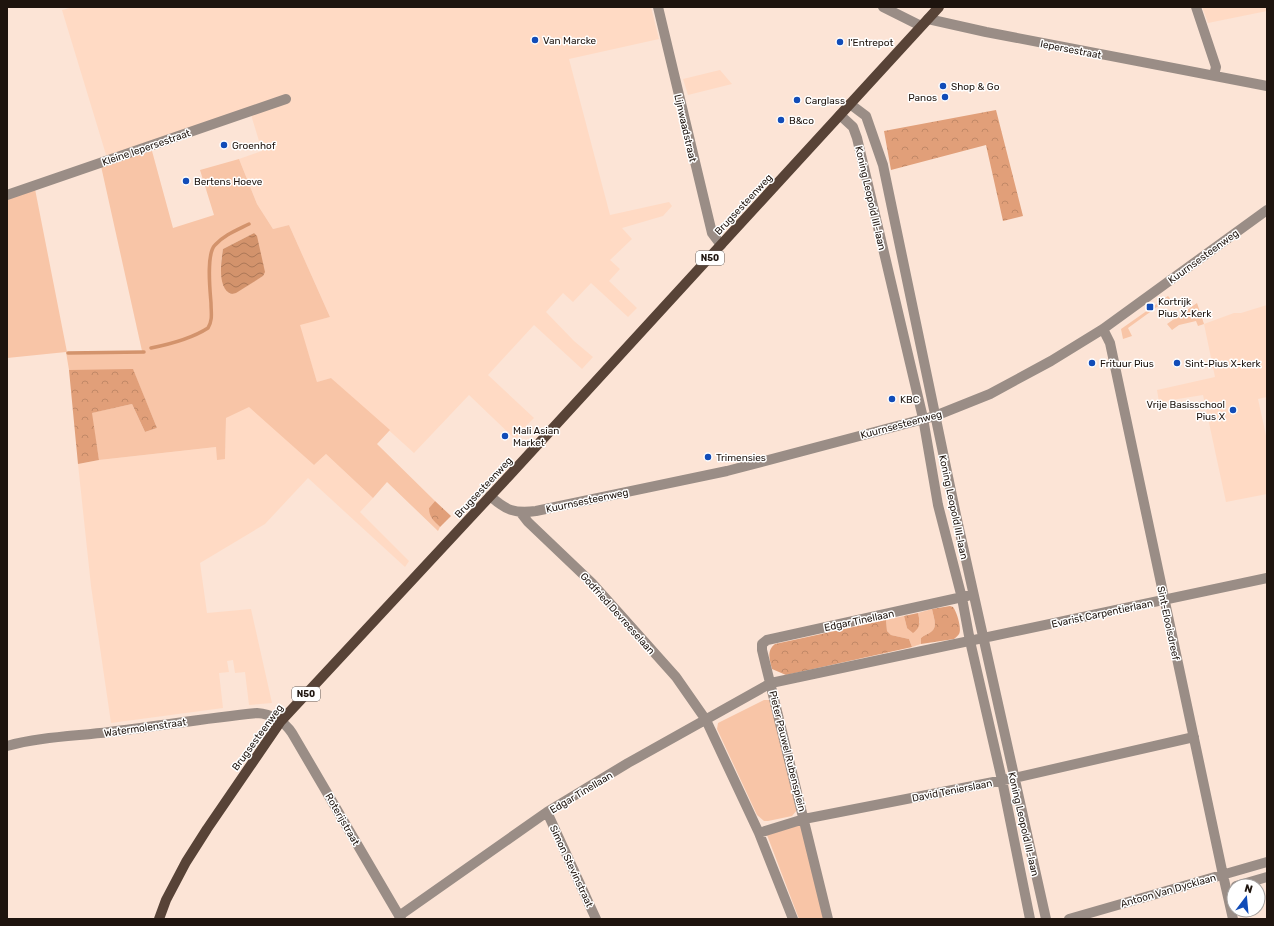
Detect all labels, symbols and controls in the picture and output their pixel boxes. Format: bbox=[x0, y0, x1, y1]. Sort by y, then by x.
marker: Van Marcke bbox=[530, 35, 540, 45]
place label: Van Marcke bbox=[543, 35, 597, 47]
marker: l'Entrepot bbox=[835, 37, 845, 47]
place label: l'Entrepot bbox=[848, 37, 894, 49]
street label: Iepersestraat bbox=[1039, 38, 1102, 62]
marker: Shop & Go bbox=[938, 81, 948, 91]
place label: Shop & Go bbox=[951, 81, 1000, 93]
place label: Panos bbox=[908, 92, 937, 104]
marker: Panos bbox=[940, 92, 950, 102]
street label: Lijnwaadstraat bbox=[671, 93, 699, 163]
marker: Carglass bbox=[792, 95, 802, 105]
place label: Carglass bbox=[805, 95, 845, 107]
marker: B&co bbox=[776, 115, 786, 125]
place label: B&co bbox=[789, 115, 814, 127]
street label: Kleine Iepersestraat bbox=[101, 127, 192, 169]
marker: Groenhof bbox=[219, 140, 229, 150]
place label: Groenhof bbox=[232, 140, 276, 152]
street label: Koning Leopold III-laan bbox=[852, 145, 888, 251]
street label: Brugsesteenweg bbox=[712, 172, 775, 238]
marker: Bertens Hoeve bbox=[181, 176, 191, 186]
place label: Bertens Hoeve bbox=[194, 176, 263, 188]
street label: Kuurnsesteenweg bbox=[1166, 227, 1241, 286]
road number: N50 bbox=[696, 251, 724, 265]
place label: Kortrijk Pius X-Kerk bbox=[1158, 296, 1212, 320]
marker: Kortrijk Pius X-Kerk bbox=[1145, 302, 1155, 312]
marker: Frituur Pius bbox=[1087, 358, 1097, 368]
place label: Frituur Pius bbox=[1100, 358, 1154, 370]
marker: Sint-Pius X-kerk bbox=[1172, 358, 1182, 368]
place label: Sint-Pius X-kerk bbox=[1185, 358, 1262, 370]
marker: KBC bbox=[887, 394, 897, 404]
place label: KBC bbox=[900, 394, 920, 406]
place label: Vrije Basisschool Pius X bbox=[1147, 399, 1226, 423]
marker: Vrije Basisschool Pius X bbox=[1228, 405, 1238, 415]
street label: Kuurnsesteenweg bbox=[859, 408, 943, 442]
place label: Mali Asian Market bbox=[513, 425, 559, 449]
marker: Mali Asian Market bbox=[500, 431, 510, 441]
marker: Trimensies bbox=[703, 452, 713, 462]
place label: Trimensies bbox=[716, 452, 766, 464]
street label: Koning Leopold III-laan bbox=[936, 454, 970, 560]
street label: Brugsesteenweg bbox=[452, 455, 515, 521]
street label: Kuurnsesteenweg bbox=[545, 486, 630, 516]
street label: Godfried Devreeselaan bbox=[577, 570, 657, 657]
street label: Sint-Elooisdreef bbox=[1154, 585, 1182, 661]
street label: Evarist Carpentierlaan bbox=[1050, 597, 1154, 631]
street label: Edgar Tinellaan bbox=[823, 608, 895, 634]
road number: N50 bbox=[292, 687, 320, 701]
street label: Pieter Pauwel Rubensplein bbox=[766, 690, 808, 813]
street label: Brugsesteenweg bbox=[230, 702, 286, 773]
street label: Watermolenstraat bbox=[103, 716, 187, 740]
street label: Edgar Tinellaan bbox=[548, 769, 615, 816]
street label: Koning Leopold III-laan bbox=[1005, 771, 1041, 877]
street label: David Tenierslaan bbox=[911, 777, 993, 805]
street label: Roterijstraat bbox=[322, 791, 362, 848]
street label: Simon Stevinstraat bbox=[547, 824, 595, 909]
street label: Antoon Van Dycklaan bbox=[1119, 872, 1217, 910]
north arrow bbox=[1226, 878, 1266, 918]
text: N bbox=[1243, 882, 1254, 896]

